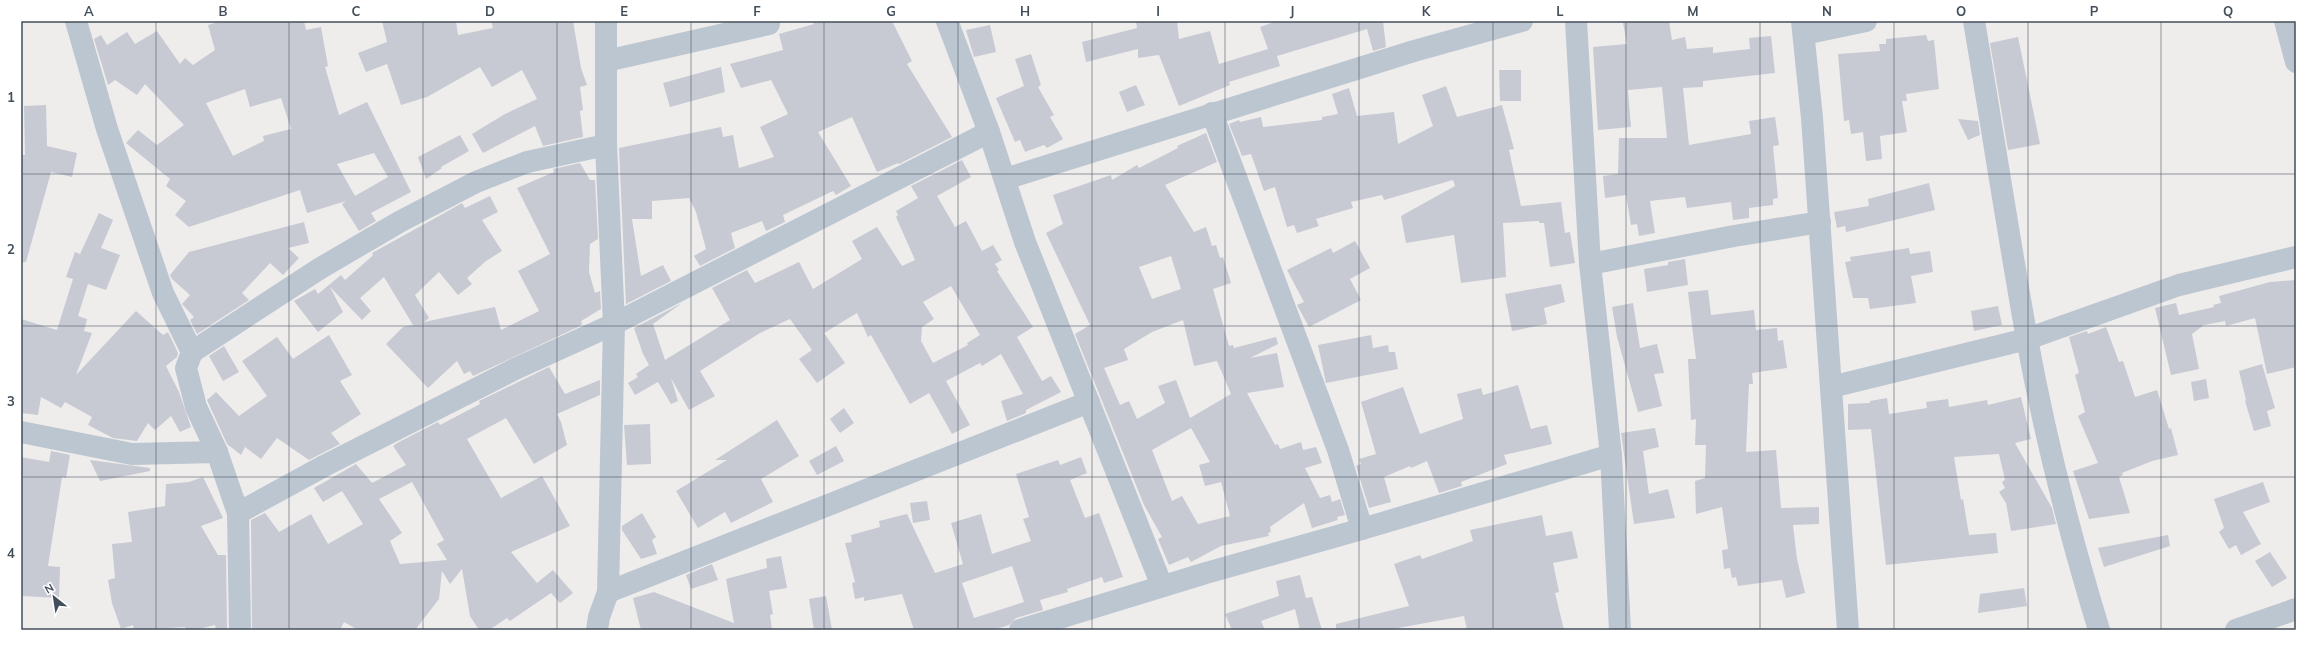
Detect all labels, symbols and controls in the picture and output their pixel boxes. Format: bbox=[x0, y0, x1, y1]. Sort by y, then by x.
text: A bbox=[84, 3, 94, 19]
text: B bbox=[219, 3, 228, 19]
text: C bbox=[352, 3, 361, 19]
text: D bbox=[485, 3, 495, 19]
text: E bbox=[620, 3, 628, 19]
text: F bbox=[753, 3, 761, 19]
text: G bbox=[886, 3, 896, 19]
text: H bbox=[1020, 3, 1030, 19]
text: I bbox=[1156, 3, 1160, 19]
text: J bbox=[1290, 3, 1294, 19]
text: K bbox=[1422, 3, 1432, 19]
text: L bbox=[1556, 3, 1564, 19]
text: M bbox=[1687, 3, 1699, 19]
text: N bbox=[1822, 3, 1832, 19]
text: O bbox=[1956, 3, 1966, 19]
text: P bbox=[2090, 3, 2099, 19]
text: Q bbox=[2223, 3, 2233, 19]
text: 1 bbox=[7, 89, 15, 105]
text: 2 bbox=[7, 241, 15, 257]
text: 3 bbox=[7, 393, 15, 409]
text: 4 bbox=[7, 545, 15, 561]
north arrow bbox=[34, 577, 74, 617]
text: N bbox=[42, 580, 56, 596]

